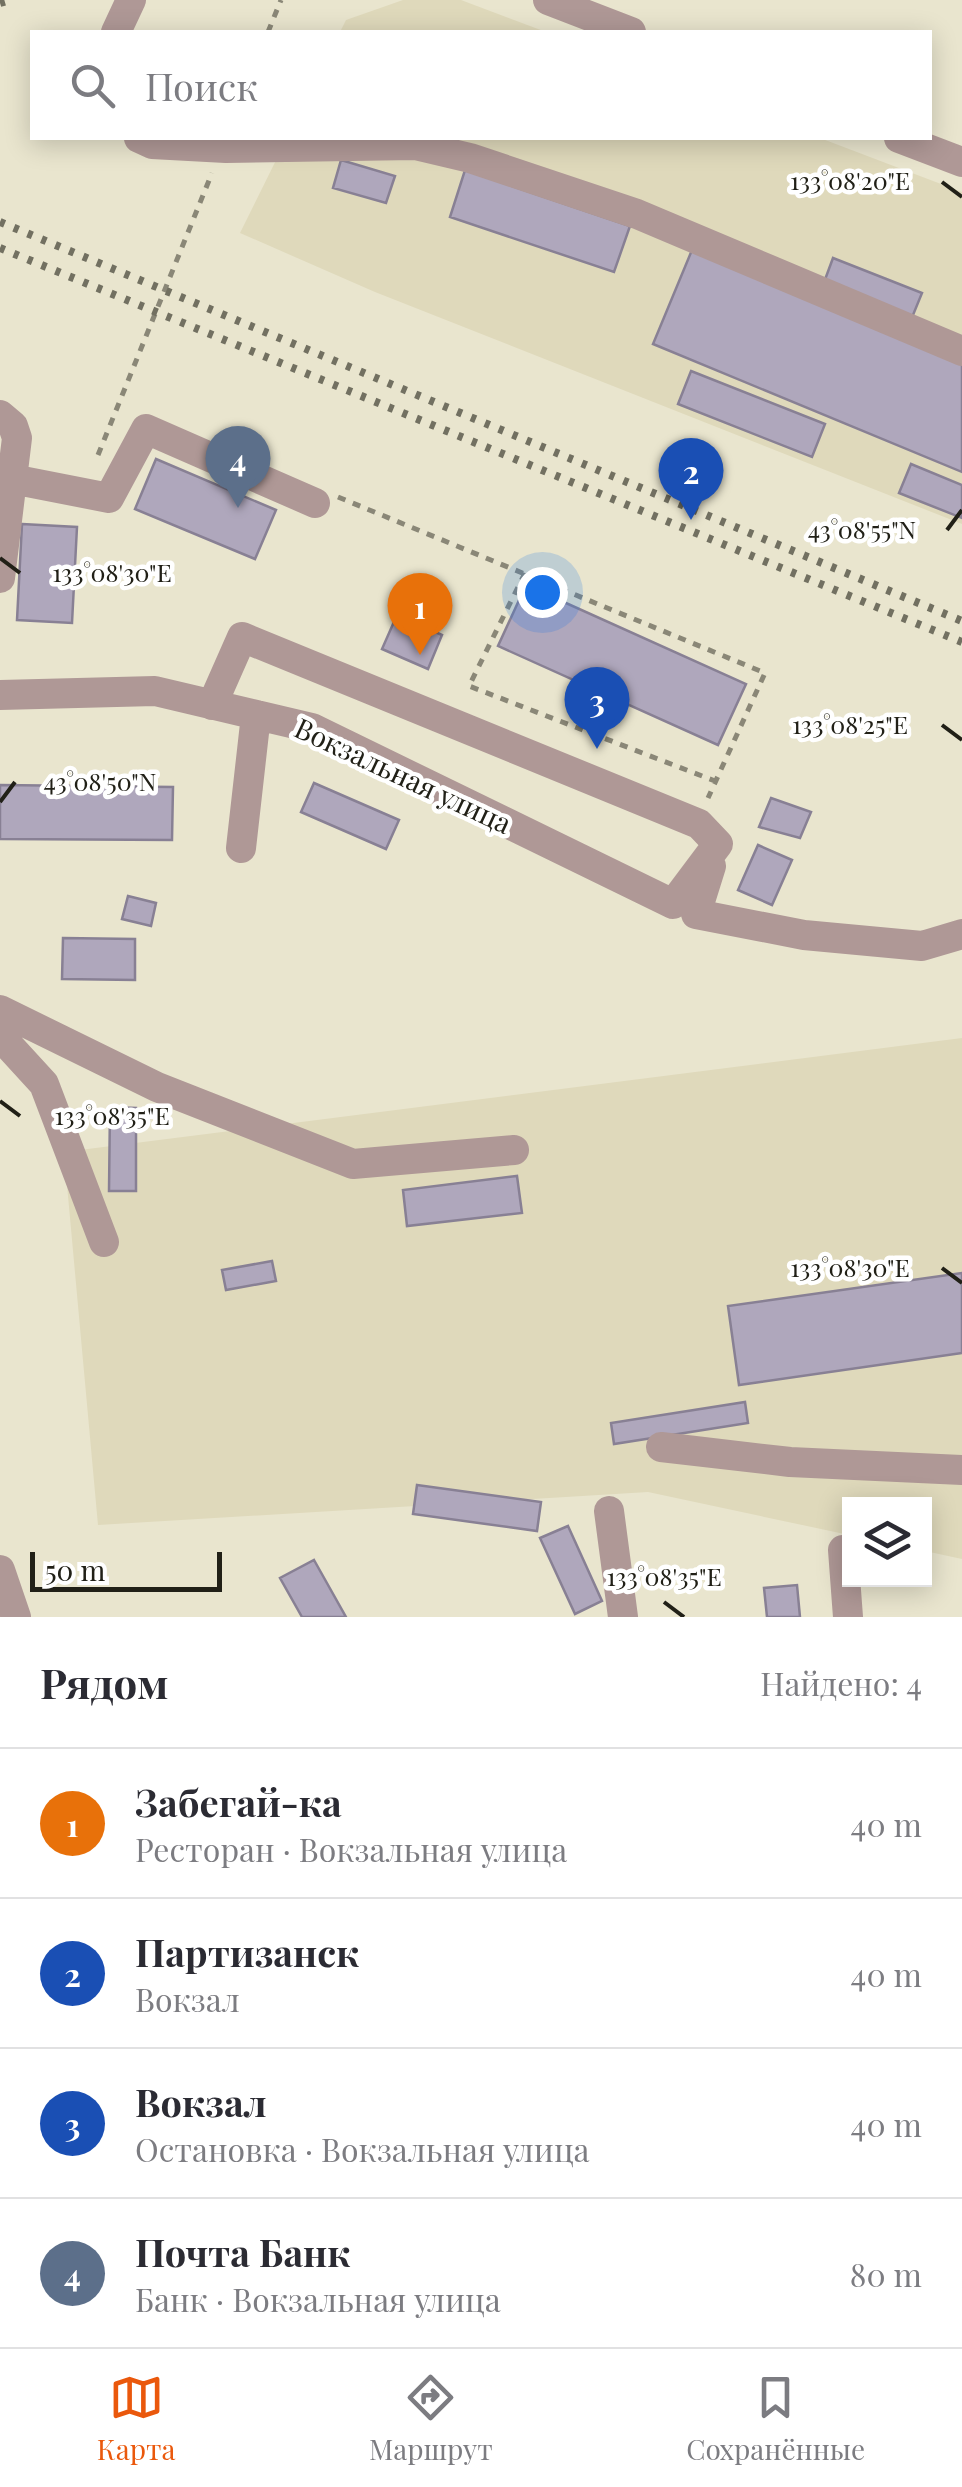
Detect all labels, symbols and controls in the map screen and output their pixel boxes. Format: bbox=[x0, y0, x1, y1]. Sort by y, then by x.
search box bbox=[30, 30, 932, 140]
icon: search bbox=[65, 58, 120, 113]
text: Поиск bbox=[145, 60, 258, 111]
text: 133°08'20"E bbox=[790, 163, 910, 196]
pin: 4 bbox=[206, 426, 270, 508]
pin: 2 bbox=[658, 438, 724, 520]
text: 43°08'55"N bbox=[808, 512, 916, 545]
text: 133°08'30"E bbox=[52, 555, 172, 588]
your location bbox=[517, 567, 568, 618]
pin: 1 bbox=[388, 572, 452, 655]
pin: 3 bbox=[564, 666, 630, 749]
text: 133°08'25"E bbox=[792, 707, 908, 740]
street label: Вокзальная улица bbox=[289, 708, 518, 841]
text: 43°08'50"N bbox=[44, 764, 156, 797]
text: 133°08'35"E bbox=[54, 1098, 170, 1131]
text: 133°08'30"E bbox=[790, 1250, 910, 1283]
map controls bbox=[842, 1497, 932, 1587]
button: layers bbox=[842, 1497, 932, 1587]
scale bar bbox=[30, 1547, 222, 1592]
text: 50 m bbox=[45, 1551, 105, 1588]
text: 133°08'35"E bbox=[606, 1559, 722, 1592]
text: Рядом bbox=[40, 1654, 168, 1710]
text: Найдено: 4 bbox=[760, 1661, 922, 1704]
text: Забегай-ка bbox=[135, 1776, 342, 1827]
text: 1 bbox=[66, 1802, 79, 1845]
text: 40 m bbox=[851, 1802, 922, 1845]
text: Ресторан · Вокзальная улица bbox=[135, 1827, 567, 1870]
text: Партизанск bbox=[135, 1926, 359, 1977]
text: 2 bbox=[64, 1952, 81, 1995]
text: 40 m bbox=[851, 1952, 922, 1995]
text: Вокзал bbox=[135, 1977, 240, 2020]
text: Вокзал bbox=[135, 2076, 267, 2127]
text: 3 bbox=[65, 2102, 80, 2145]
text: 40 m bbox=[851, 2102, 922, 2145]
text: Остановка · Вокзальная улица bbox=[135, 2127, 590, 2170]
text: Почта Банк bbox=[135, 2226, 351, 2277]
text: 4 bbox=[64, 2252, 81, 2295]
text: 80 m bbox=[850, 2252, 922, 2295]
text: Банк · Вокзальная улица bbox=[135, 2277, 501, 2320]
tab: Карта bbox=[97, 2370, 175, 2467]
tab: Маршрут bbox=[369, 2370, 493, 2467]
tab: Сохранённые bbox=[686, 2370, 865, 2467]

